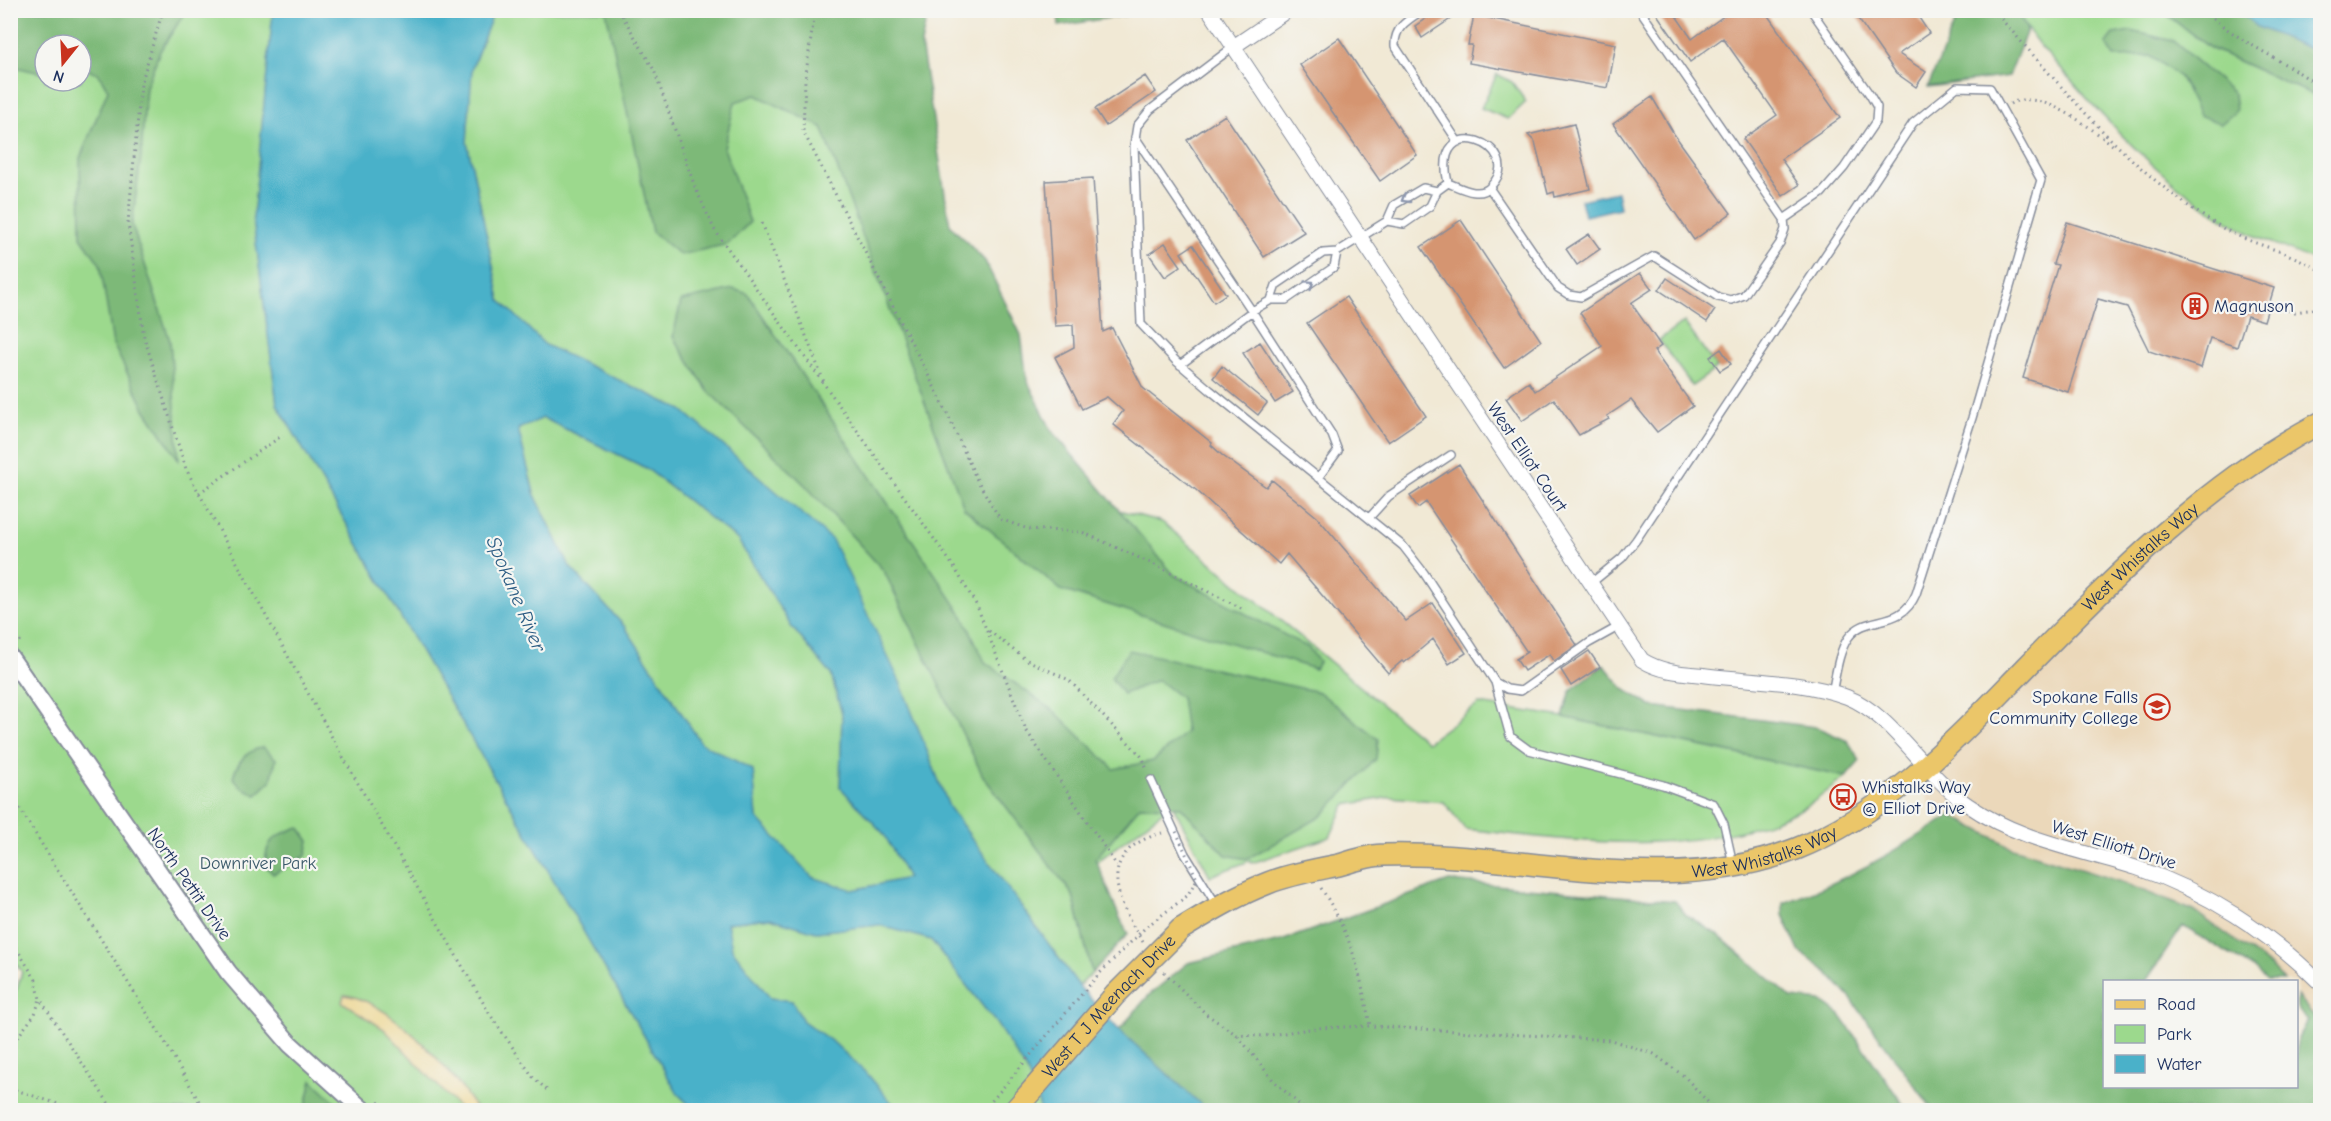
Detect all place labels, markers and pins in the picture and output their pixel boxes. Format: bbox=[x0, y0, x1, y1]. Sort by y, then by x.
building icon: Magnuson bbox=[2180, 291, 2210, 321]
place label: Magnuson bbox=[2214, 296, 2294, 317]
place label: Spokane Falls Community College bbox=[1989, 687, 2138, 729]
school or university icon: Spokane Falls Community College bbox=[2142, 692, 2172, 722]
place label: Whistalks Way @ Elliot Drive bbox=[1862, 777, 1972, 819]
bus stop icon: Whistalks Way @ Elliot Drive bbox=[1828, 782, 1858, 812]

